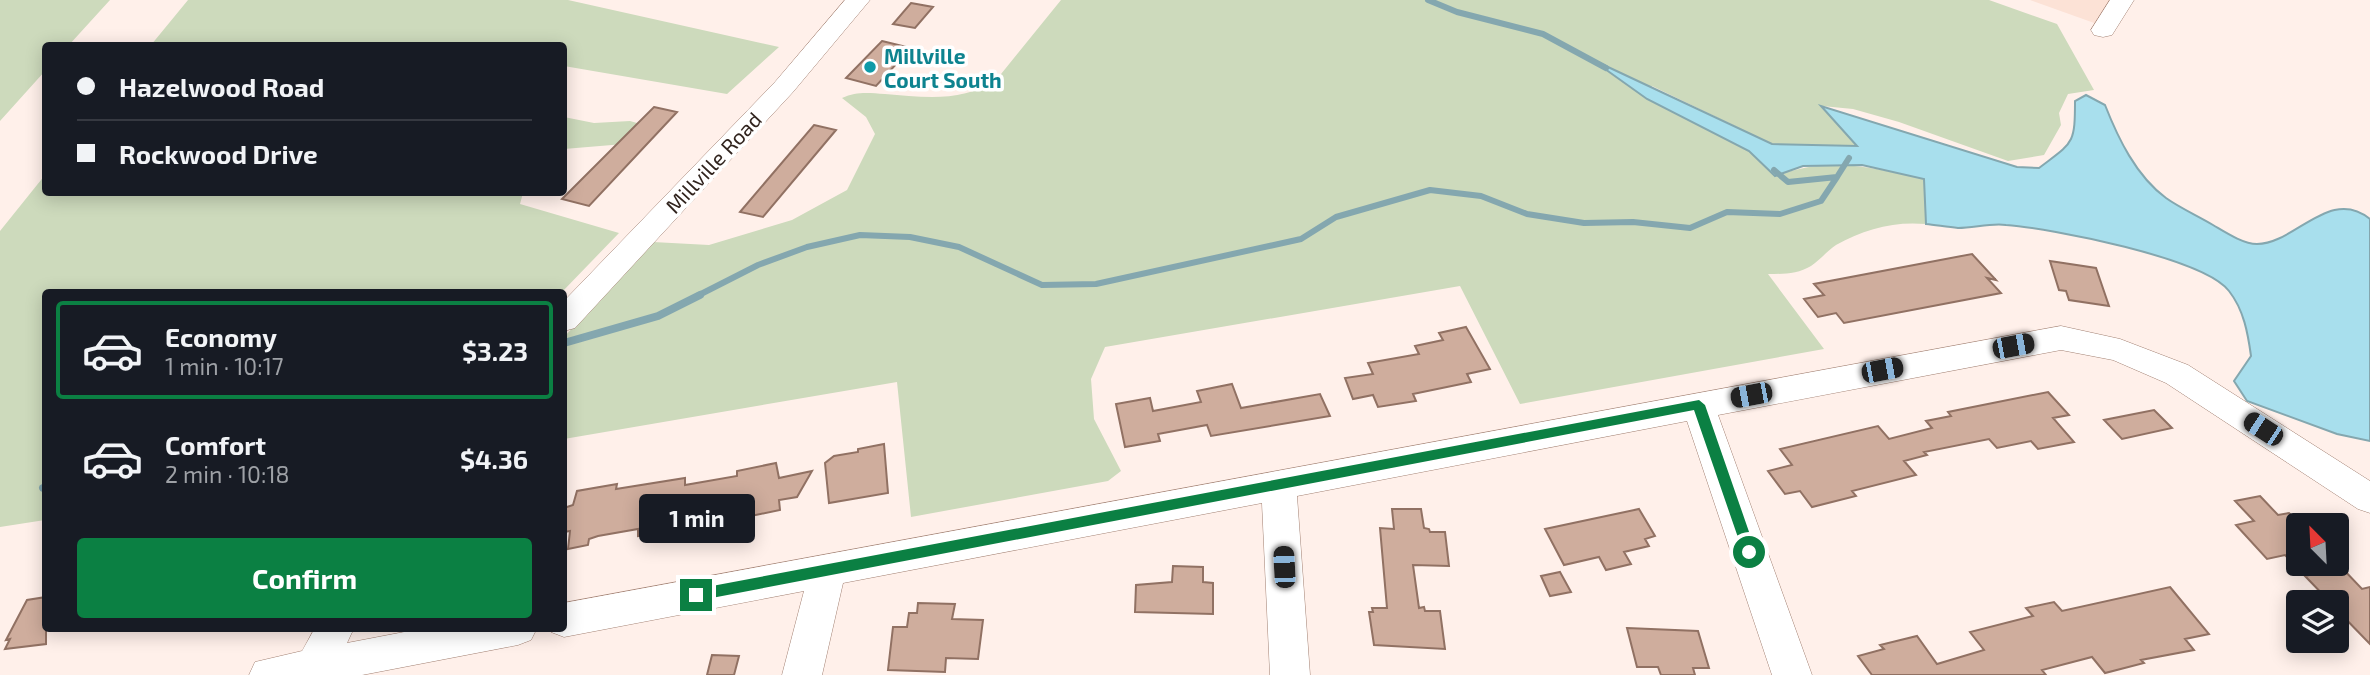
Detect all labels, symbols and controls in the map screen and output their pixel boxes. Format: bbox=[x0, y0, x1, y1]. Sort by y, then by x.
place label: Millville Court South bbox=[884, 43, 1002, 92]
marker: Millville Court South bbox=[862, 59, 878, 75]
text: Hazelwood Road bbox=[119, 71, 324, 102]
street label: Millville Road bbox=[660, 106, 766, 218]
text: Rockwood Drive bbox=[119, 138, 318, 169]
icon: car bbox=[81, 319, 144, 382]
text: Economy bbox=[165, 321, 277, 352]
car bbox=[1991, 332, 2036, 360]
text: $3.23 bbox=[462, 335, 528, 366]
text: 1 min · 10:17 bbox=[165, 352, 284, 380]
car bbox=[1860, 356, 1905, 384]
car bbox=[1729, 381, 1774, 409]
car bbox=[2240, 409, 2287, 449]
icon: car bbox=[81, 427, 144, 490]
text: Comfort bbox=[165, 429, 266, 460]
text: $4.36 bbox=[460, 443, 528, 474]
text: 2 min · 10:18 bbox=[165, 460, 290, 488]
callout: 1 min bbox=[638, 494, 754, 542]
text: 1 min bbox=[669, 504, 725, 532]
north arrow bbox=[2286, 513, 2348, 576]
map controls bbox=[2286, 513, 2349, 653]
route start bbox=[1733, 536, 1765, 568]
button: Confirm bbox=[77, 538, 532, 618]
car bbox=[1273, 545, 1296, 589]
route end bbox=[680, 579, 712, 611]
button: layers bbox=[2286, 590, 2349, 653]

